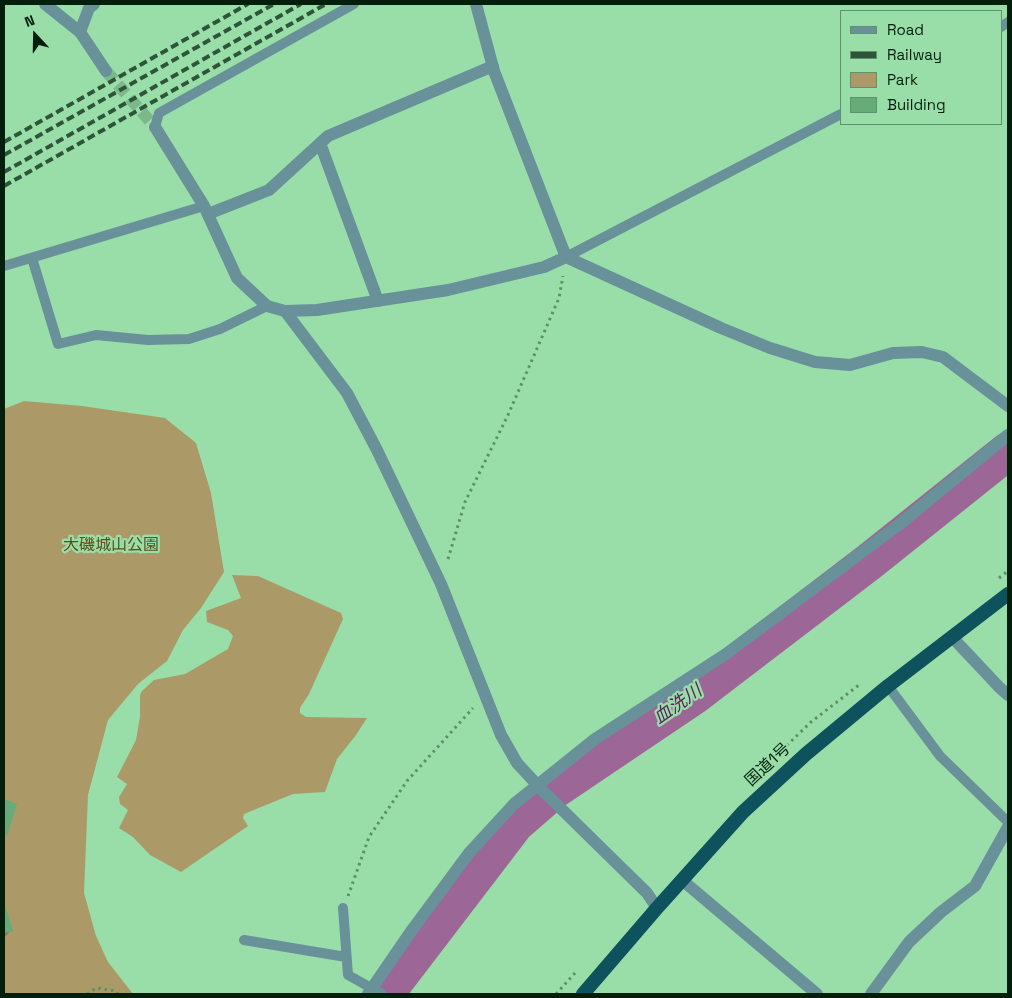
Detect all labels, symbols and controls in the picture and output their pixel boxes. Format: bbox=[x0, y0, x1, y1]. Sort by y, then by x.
north arrow bbox=[10, 10, 60, 60]
legend bbox=[840, 10, 1002, 125]
text: N bbox=[22, 11, 37, 31]
text: Road bbox=[887, 20, 924, 39]
text: Railway bbox=[887, 45, 942, 64]
text: Park bbox=[887, 70, 918, 89]
text: Building bbox=[887, 95, 946, 114]
park label: 大磯城山公園 bbox=[63, 536, 159, 556]
water label: 血洗川 bbox=[650, 681, 706, 729]
street label: 国道1号 bbox=[741, 739, 795, 791]

